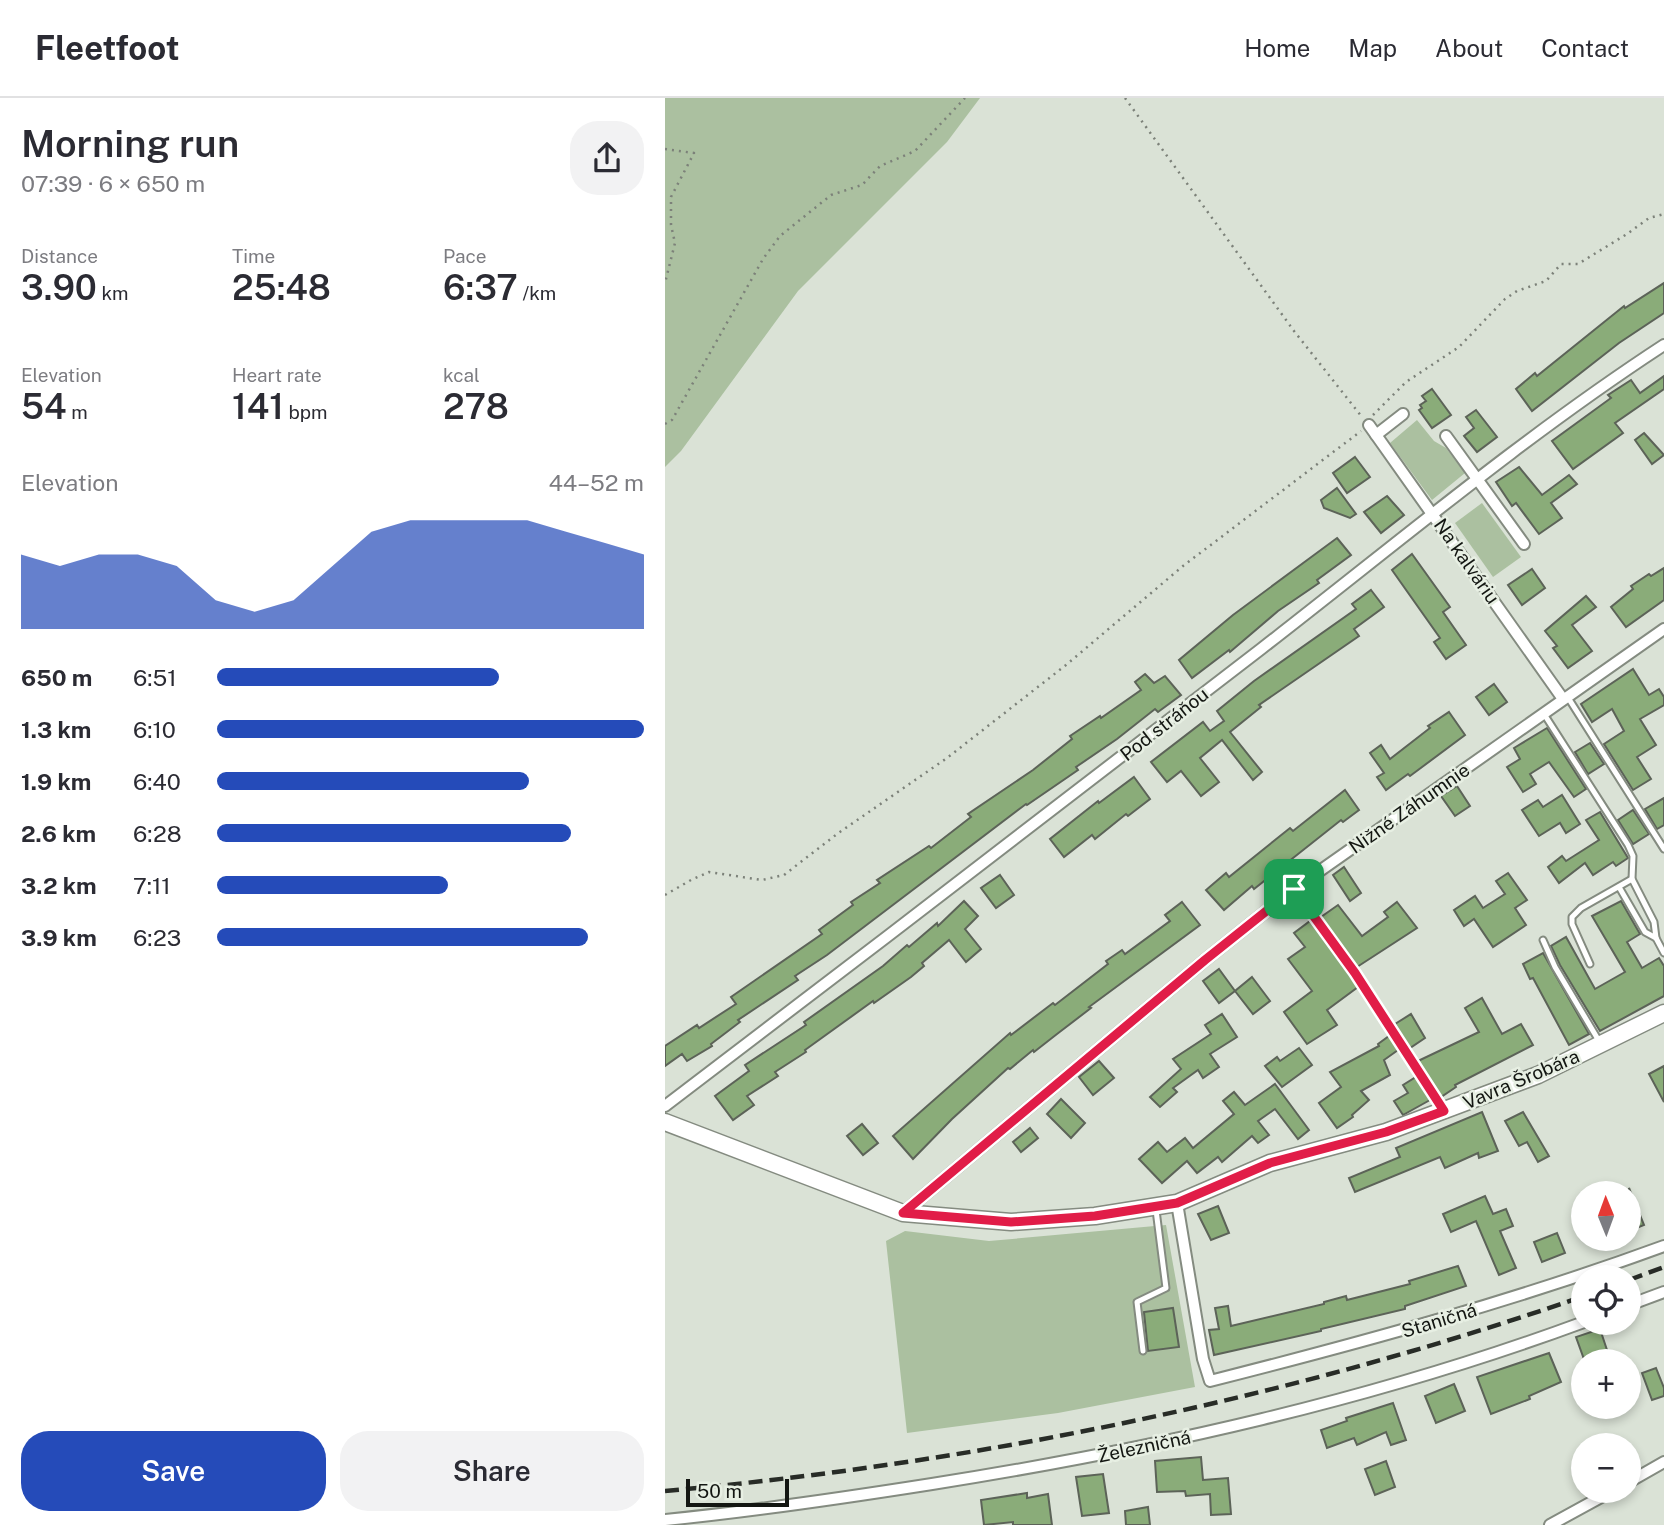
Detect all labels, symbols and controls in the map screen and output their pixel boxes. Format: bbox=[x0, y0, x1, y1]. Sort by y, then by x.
text: Fleetfoot bbox=[35, 29, 180, 67]
text: Home bbox=[1244, 34, 1310, 62]
text: Map bbox=[1348, 34, 1397, 62]
text: About bbox=[1435, 34, 1503, 62]
text: Contact bbox=[1541, 34, 1629, 62]
text: Morning run bbox=[21, 121, 239, 166]
button: share bbox=[570, 121, 644, 195]
text: 07:39 · 6 × 650 m bbox=[21, 170, 205, 197]
text: Distance bbox=[21, 245, 98, 267]
text: Time bbox=[232, 245, 275, 267]
text: Pace bbox=[443, 245, 486, 267]
text: 3.90 bbox=[21, 267, 97, 308]
text: 25:48 bbox=[232, 267, 331, 308]
text: 6:37 bbox=[443, 267, 518, 308]
text: km bbox=[97, 282, 129, 304]
text: /km bbox=[518, 282, 556, 304]
text: Elevation bbox=[21, 364, 102, 386]
text: Heart rate bbox=[232, 364, 322, 386]
text: kcal bbox=[443, 364, 480, 386]
text: 54 bbox=[21, 386, 67, 427]
text: 141 bbox=[232, 386, 284, 427]
text: 278 bbox=[443, 386, 509, 427]
text: m bbox=[67, 401, 88, 423]
text: bpm bbox=[284, 401, 328, 423]
text: Elevation bbox=[21, 469, 119, 496]
text: 44–52 m bbox=[548, 469, 644, 496]
street label: Na kalváriu bbox=[1430, 514, 1504, 608]
text: 650 m bbox=[21, 664, 92, 691]
text: 6:51 bbox=[133, 664, 177, 691]
street label: Pod stráňou bbox=[1116, 683, 1212, 765]
text: 1.3 km bbox=[21, 716, 91, 743]
text: 6:10 bbox=[133, 716, 176, 743]
street label: Nižné Záhumnie bbox=[1345, 758, 1473, 858]
text: 1.9 km bbox=[21, 768, 91, 795]
text: 6:40 bbox=[133, 768, 181, 795]
text: 2.6 km bbox=[21, 820, 96, 847]
text: 6:28 bbox=[133, 820, 182, 847]
pin bbox=[1264, 859, 1324, 919]
icon: arrive bbox=[1275, 870, 1313, 908]
text: 3.2 km bbox=[21, 872, 97, 899]
text: 7:11 bbox=[133, 872, 171, 899]
text: 3.9 km bbox=[21, 924, 97, 951]
text: 6:23 bbox=[133, 924, 181, 951]
street label: Vavra Šrobára bbox=[1460, 1045, 1582, 1113]
north arrow bbox=[1571, 1181, 1641, 1251]
map controls bbox=[1571, 1181, 1641, 1503]
button: locate bbox=[1571, 1265, 1641, 1335]
street label: Staničná bbox=[1399, 1298, 1479, 1342]
button: + bbox=[1571, 1349, 1641, 1419]
street label: Železničná bbox=[1095, 1425, 1193, 1467]
button: Save bbox=[21, 1431, 326, 1511]
button: Share bbox=[340, 1431, 644, 1511]
button: − bbox=[1571, 1433, 1641, 1503]
scale bar bbox=[686, 1476, 789, 1508]
text: 50 m bbox=[697, 1480, 742, 1502]

